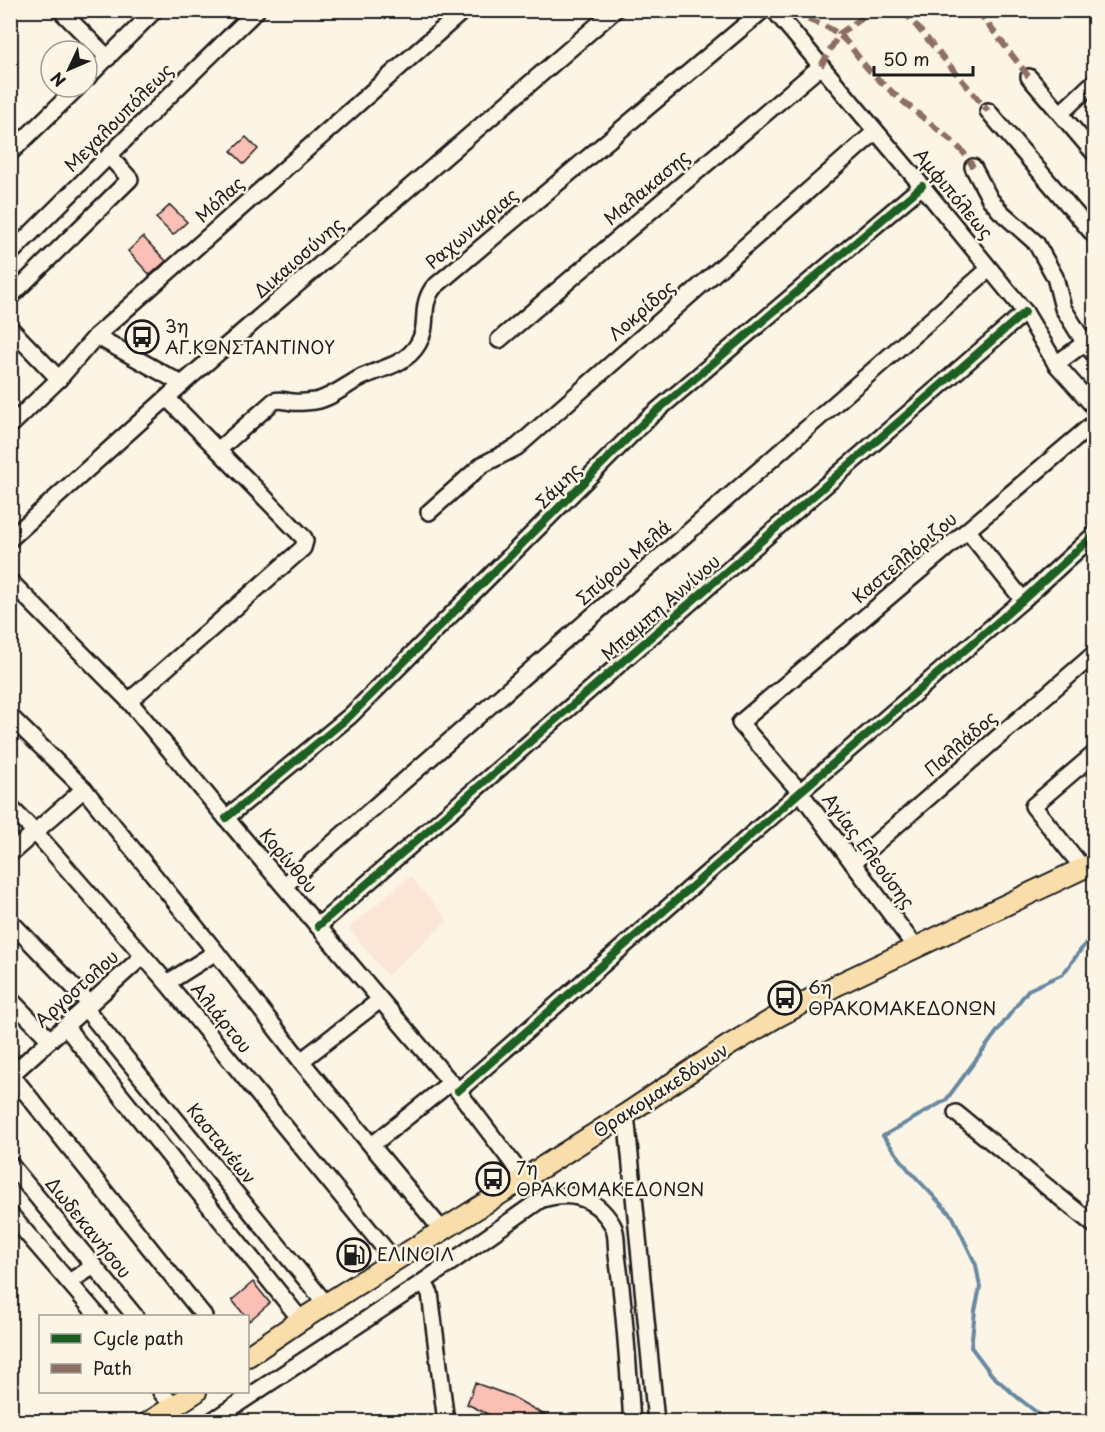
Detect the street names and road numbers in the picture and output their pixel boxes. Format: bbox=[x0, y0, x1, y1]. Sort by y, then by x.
street label: Μεγαλουπόλεως bbox=[57, 56, 179, 178]
street label: Αμφιπόλεως bbox=[908, 142, 1000, 244]
street label: Μαλακασης bbox=[597, 143, 695, 231]
street label: Μόλας bbox=[188, 169, 250, 228]
street label: Ραχωνικριας bbox=[419, 181, 523, 275]
street label: Δικαιοσύνης bbox=[247, 210, 349, 303]
street label: Λοκρίδος bbox=[602, 273, 680, 347]
street label: Σάμης bbox=[529, 456, 587, 514]
street label: Καστελλόριζου bbox=[846, 505, 962, 609]
street label: Σπύρου Μελά bbox=[570, 513, 676, 611]
street label: Μπαμπη Αννίνου bbox=[595, 547, 726, 666]
street label: Παλλάδος bbox=[918, 704, 1002, 782]
street label: Αγίας Ελεούσης bbox=[817, 787, 922, 914]
street label: Κορίνθου bbox=[254, 822, 324, 899]
street label: Αργοστολου bbox=[28, 943, 124, 1033]
street label: Αλιάρτου bbox=[185, 976, 259, 1058]
street label: Θρακομακεδόνων bbox=[587, 1036, 733, 1144]
street label: Καστανέων bbox=[181, 1097, 263, 1189]
street label: Δωδεκανήσου bbox=[40, 1171, 139, 1284]

